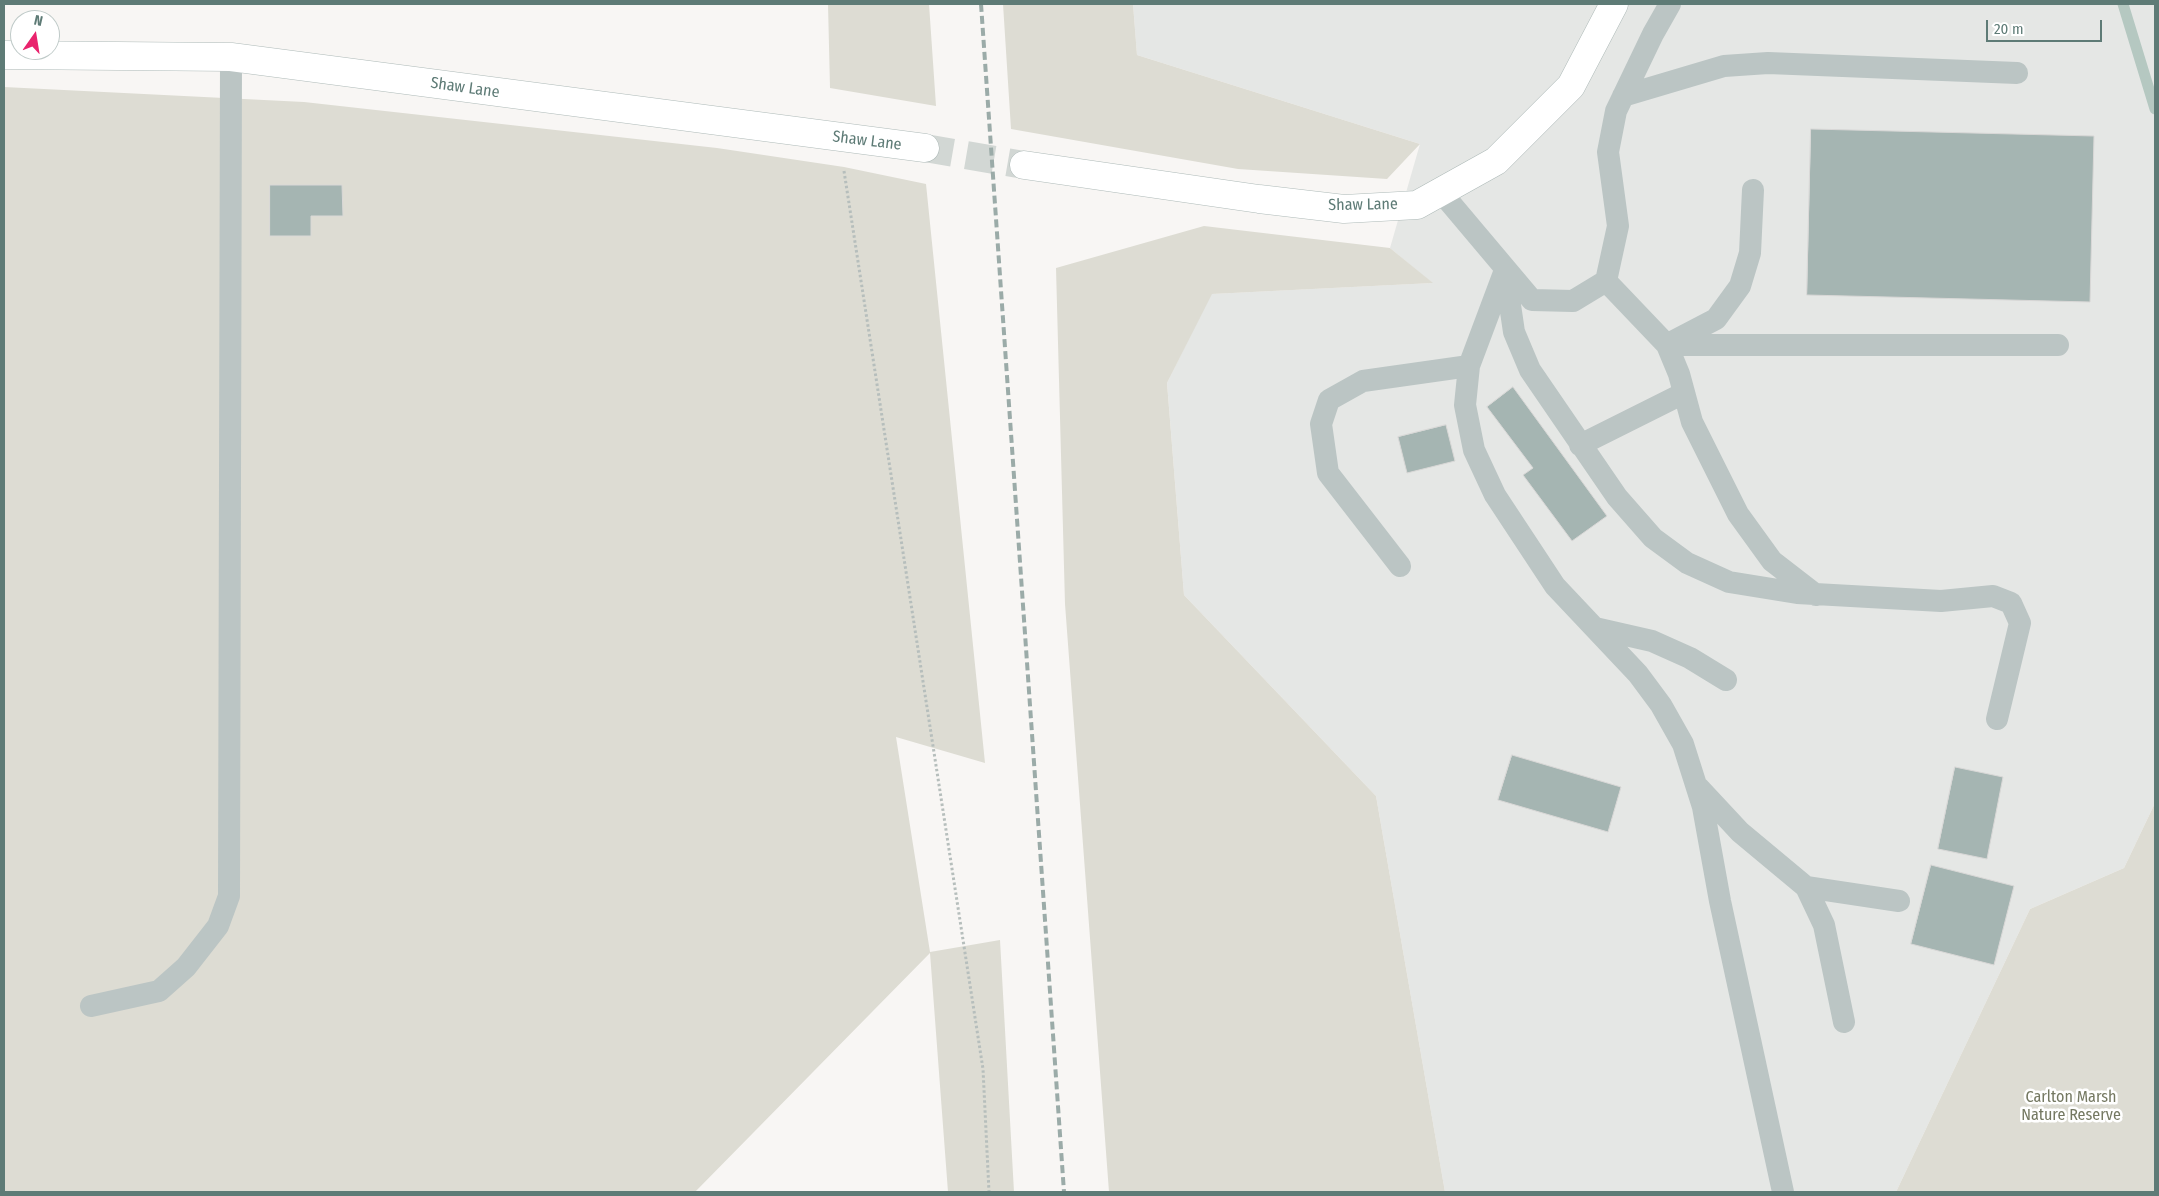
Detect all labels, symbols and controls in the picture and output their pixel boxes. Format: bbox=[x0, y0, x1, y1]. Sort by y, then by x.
north arrow bbox=[10, 10, 60, 60]
scale bar bbox=[1989, 10, 2105, 42]
text: N bbox=[32, 12, 44, 30]
text: 20 m bbox=[1994, 20, 2024, 38]
street label: Shaw Lane bbox=[429, 74, 501, 102]
street label: Shaw Lane bbox=[831, 127, 903, 155]
street label: Shaw Lane bbox=[1328, 195, 1398, 215]
park label: Carlton Marsh Nature Reserve bbox=[2021, 1088, 2121, 1126]

